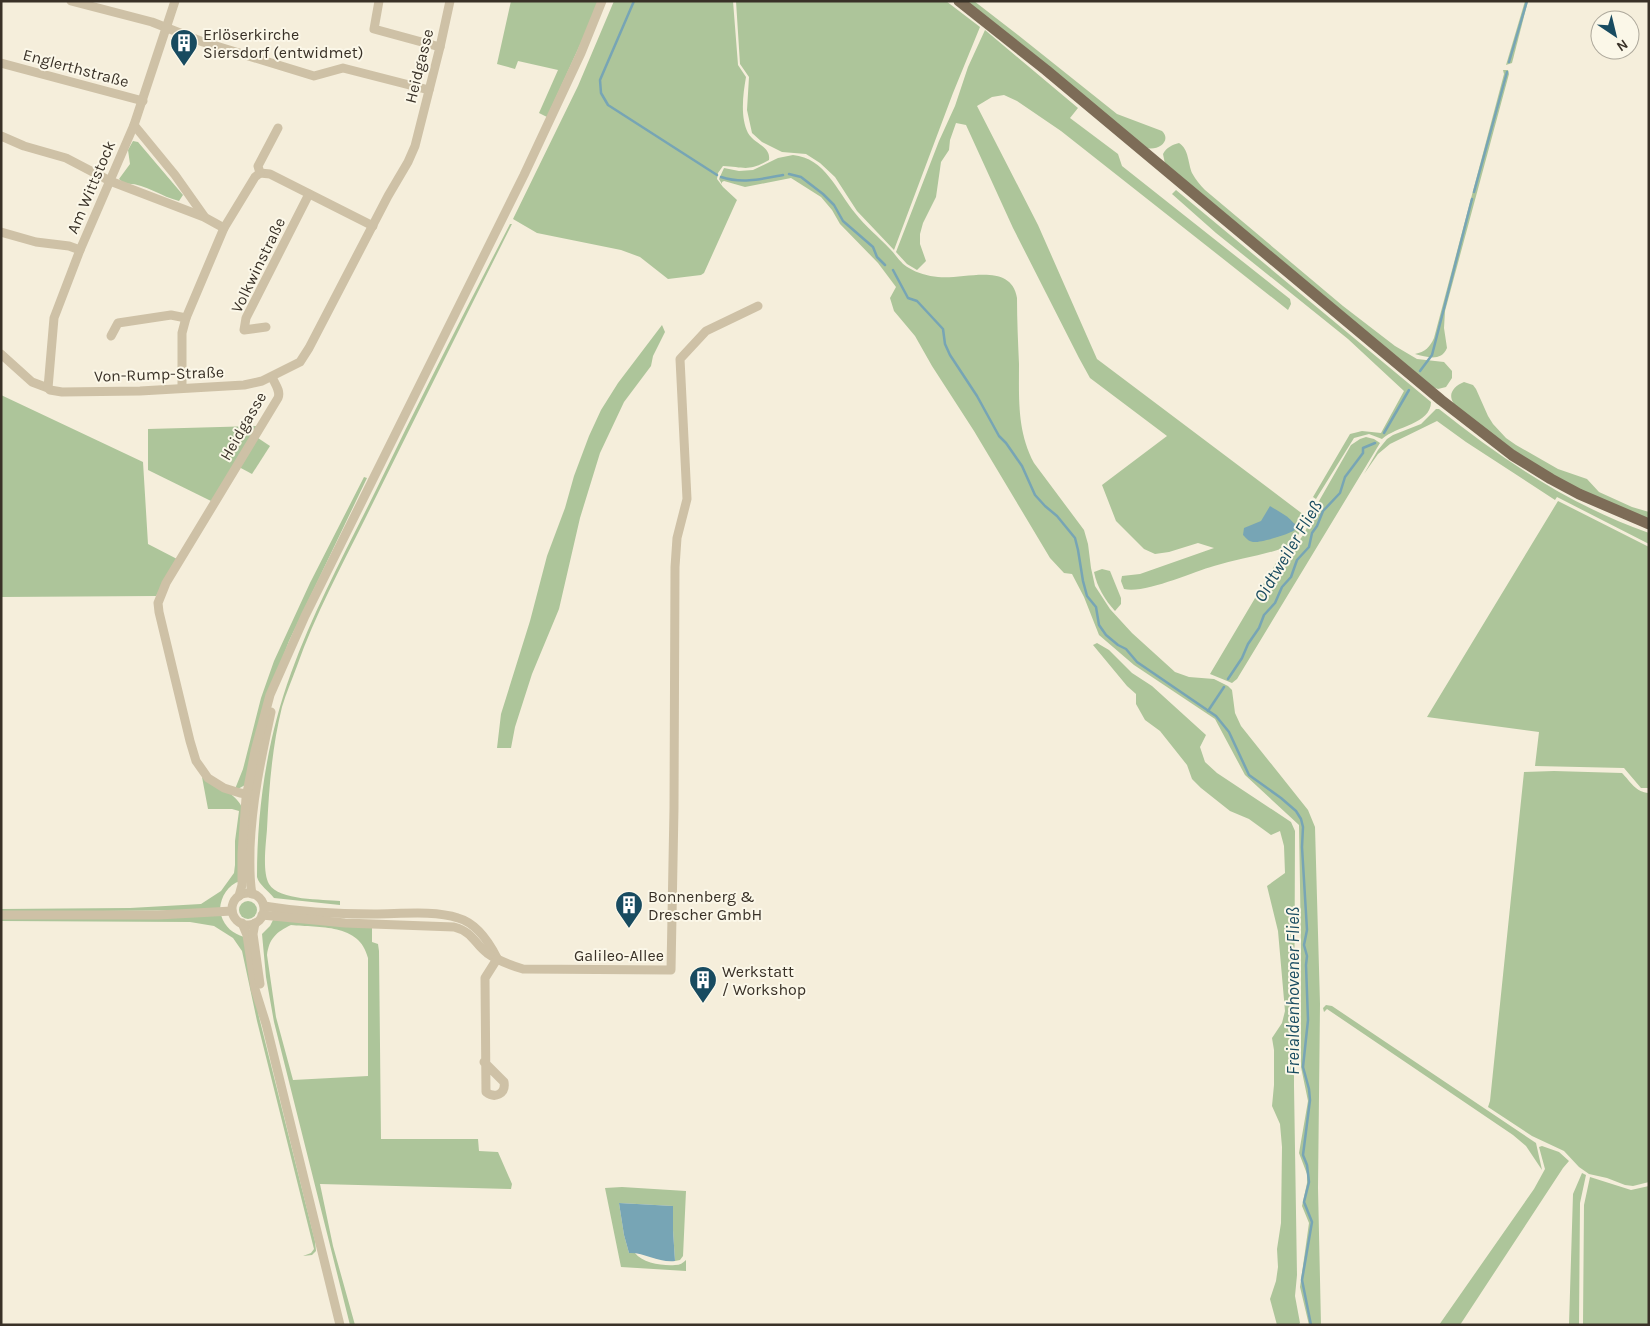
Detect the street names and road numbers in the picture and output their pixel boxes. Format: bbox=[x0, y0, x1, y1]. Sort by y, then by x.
street label: Heidgasse bbox=[401, 27, 437, 105]
street label: Englerthstraße bbox=[21, 45, 131, 91]
street label: Am Wittstock bbox=[63, 137, 119, 237]
street label: Volkwinstraße bbox=[227, 214, 289, 316]
street label: Von-Rump-Straße bbox=[94, 362, 224, 386]
street label: Heidgasse bbox=[216, 388, 270, 464]
street label: Galileo-Allee bbox=[574, 946, 664, 965]

